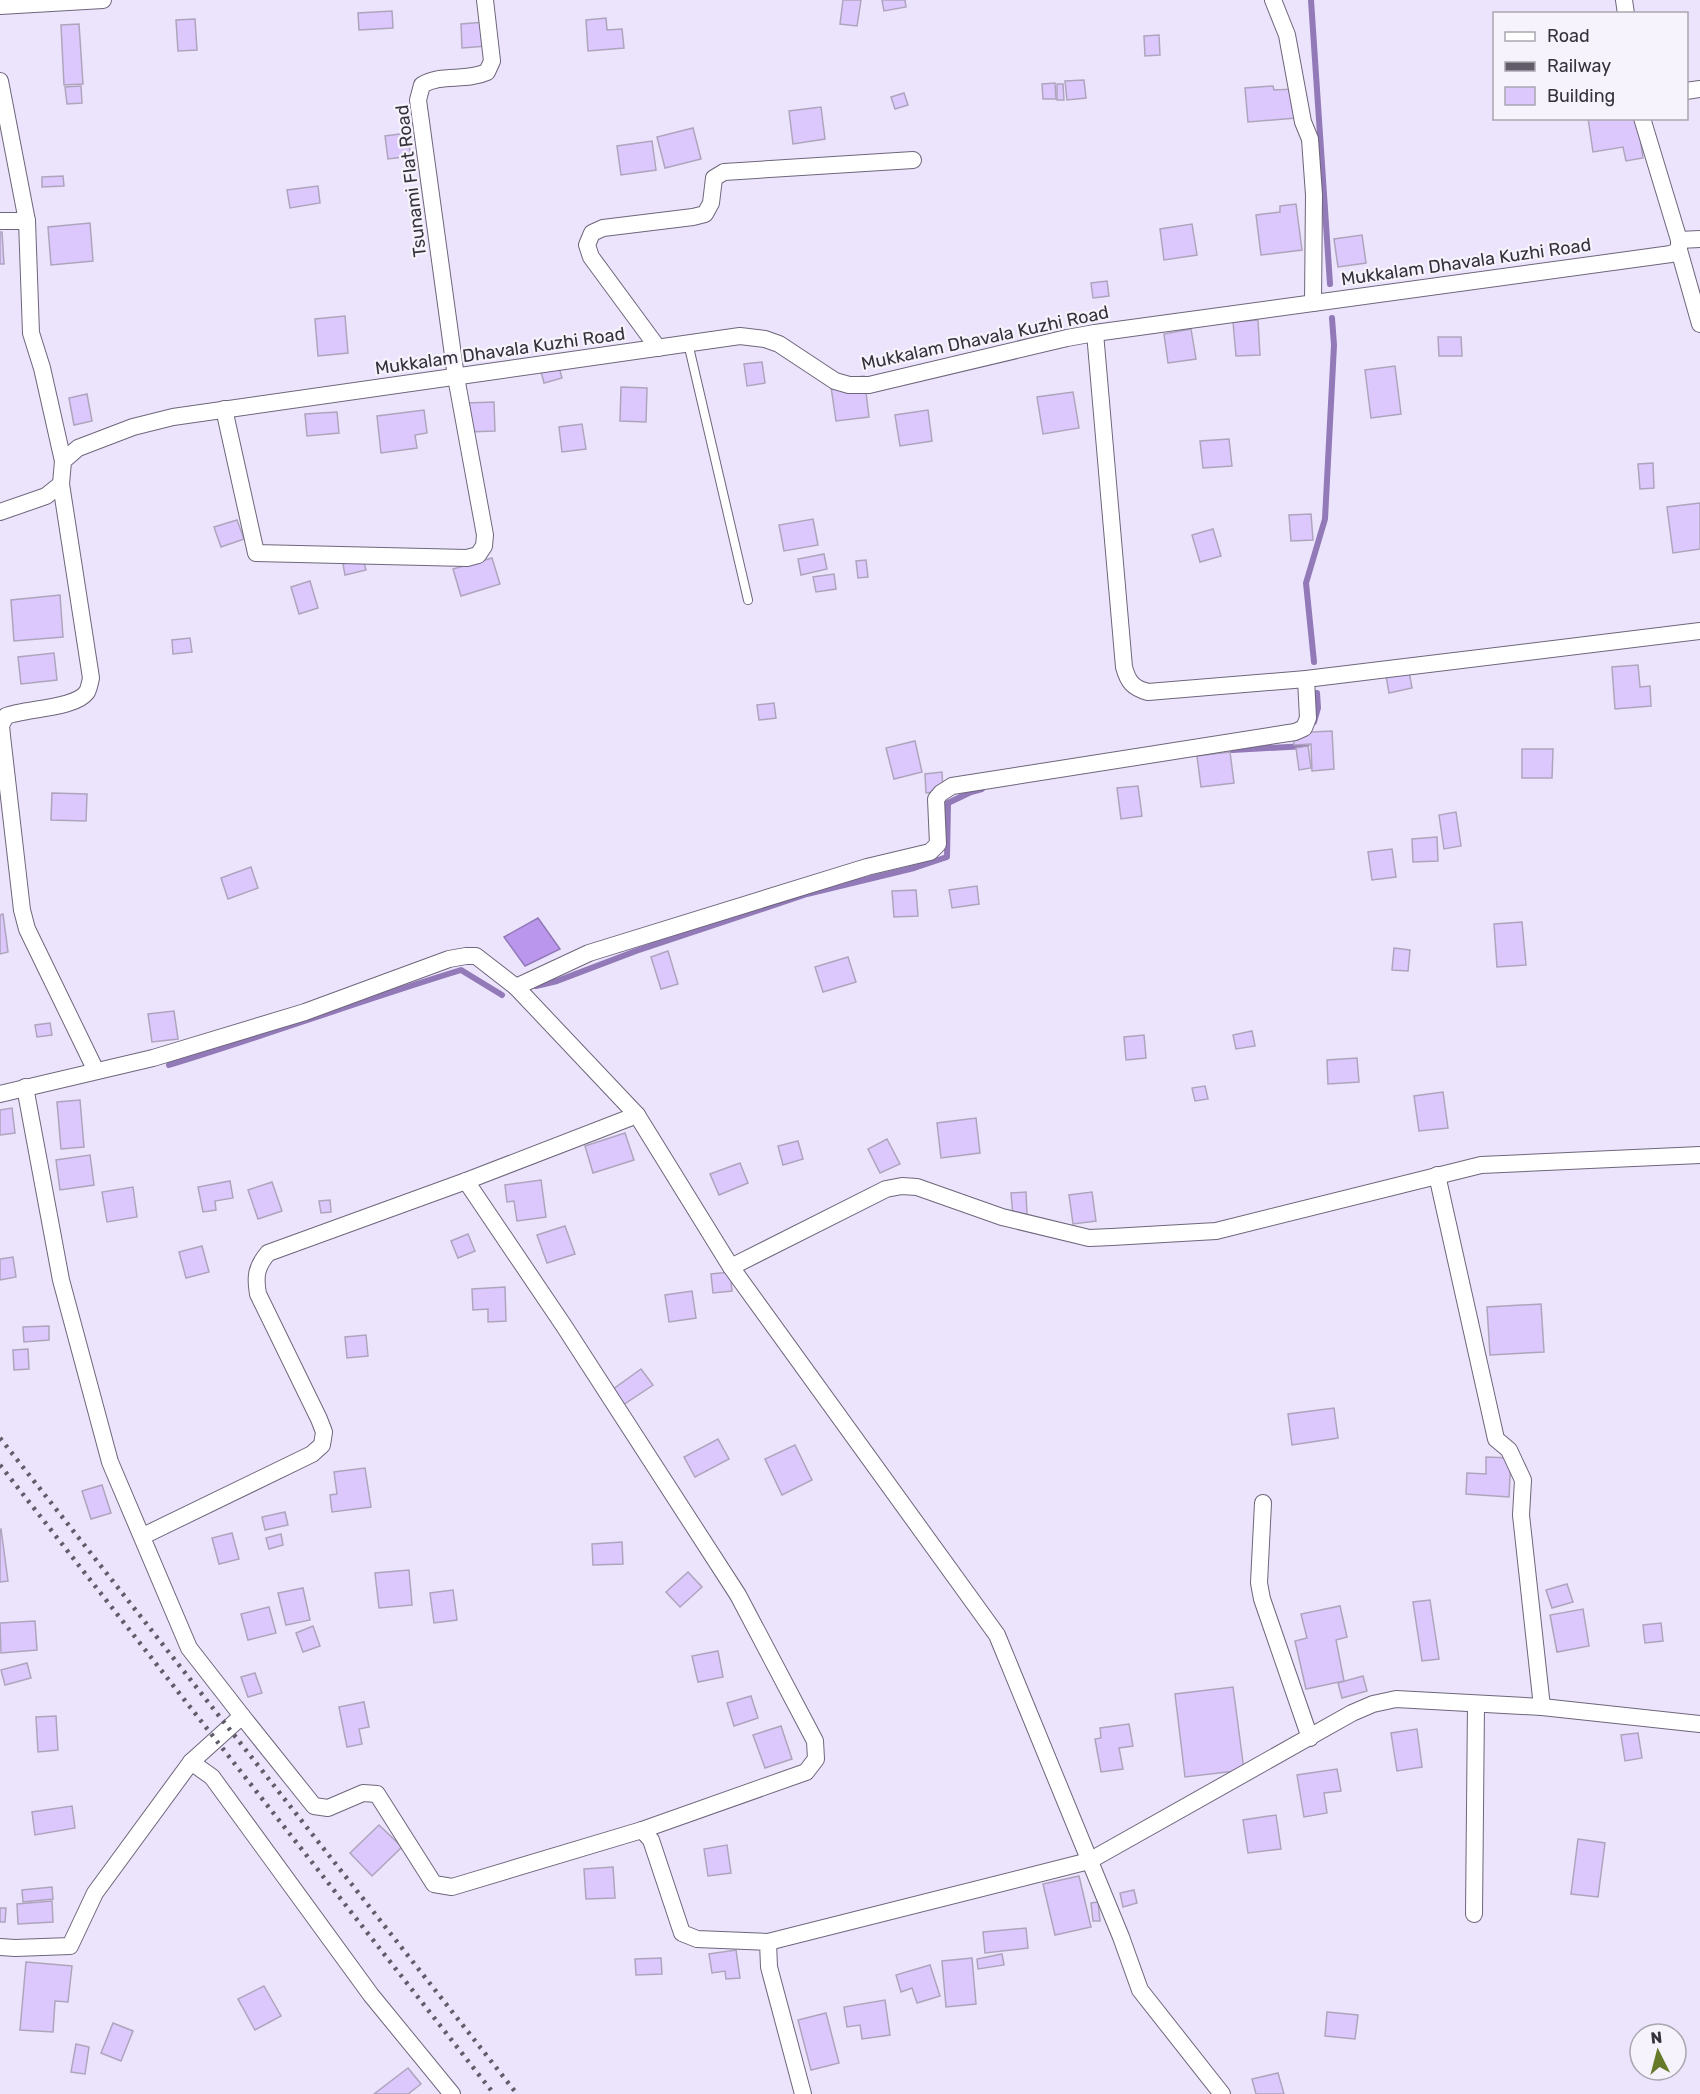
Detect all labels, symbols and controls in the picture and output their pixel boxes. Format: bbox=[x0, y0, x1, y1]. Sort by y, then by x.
legend bbox=[1493, 12, 1688, 120]
text: Road bbox=[1547, 25, 1590, 47]
text: Railway bbox=[1547, 55, 1611, 77]
text: Building bbox=[1547, 85, 1615, 107]
street label: Tsunami Flat Road bbox=[391, 104, 431, 258]
street label: Mukkalam Dhavala Kuzhi Road bbox=[1340, 234, 1592, 290]
street label: Mukkalam Dhavala Kuzhi Road bbox=[859, 301, 1111, 375]
street label: Mukkalam Dhavala Kuzhi Road bbox=[374, 323, 626, 379]
north arrow bbox=[1628, 2022, 1688, 2082]
text: N bbox=[1650, 2028, 1663, 2048]

